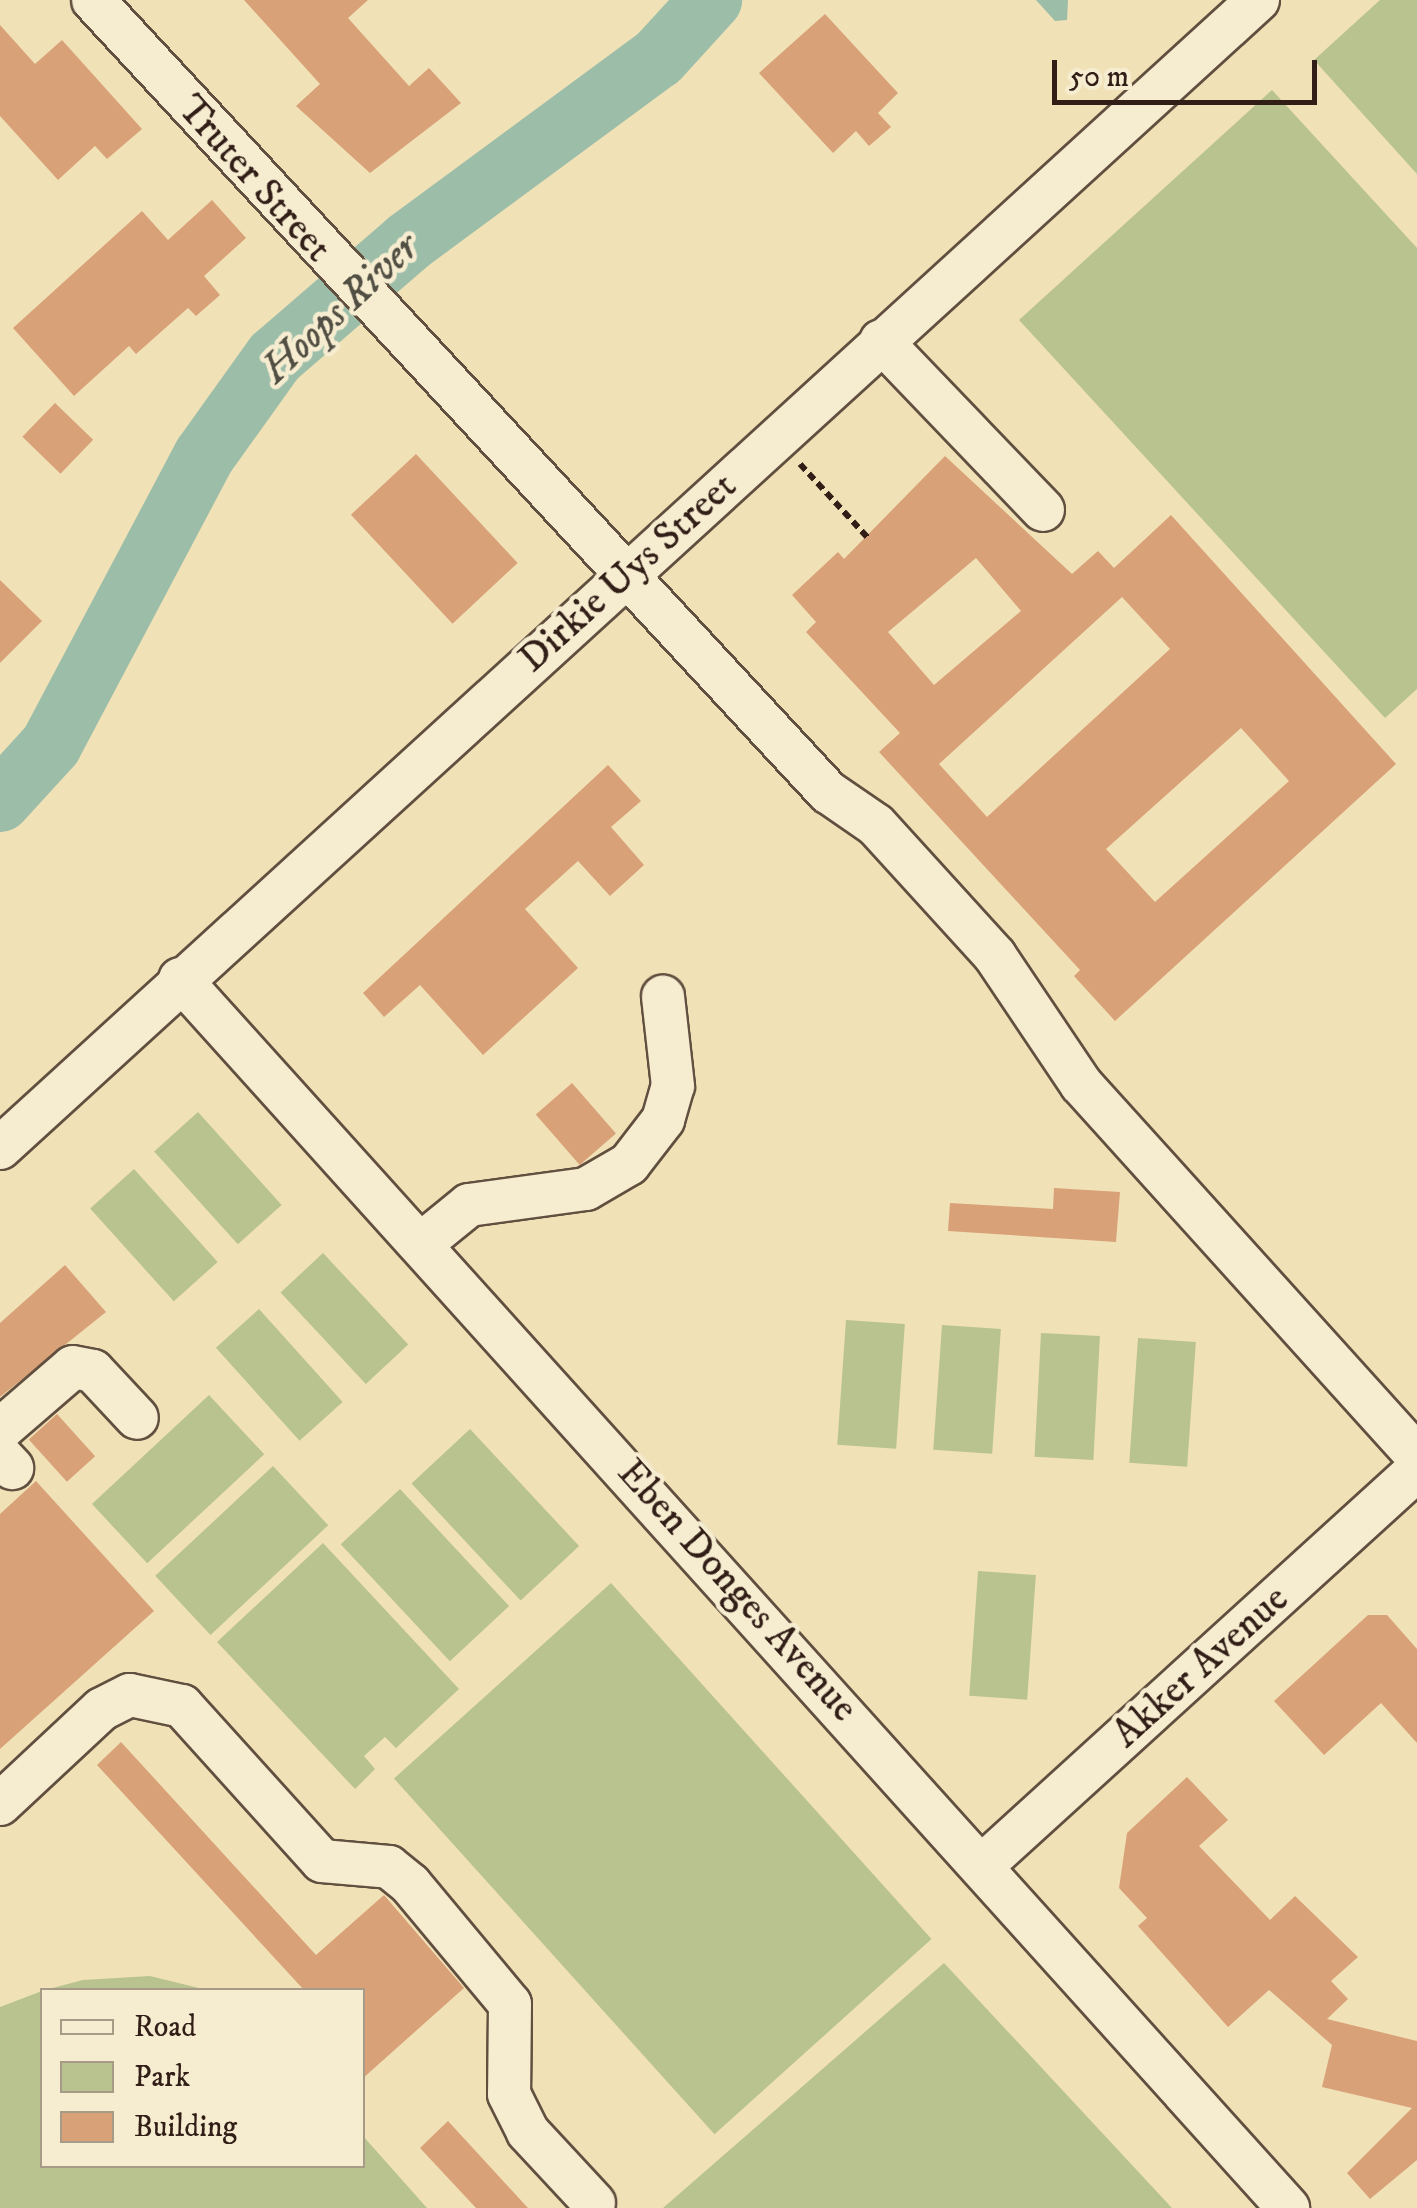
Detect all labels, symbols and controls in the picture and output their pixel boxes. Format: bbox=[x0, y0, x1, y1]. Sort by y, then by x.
scale bar bbox=[1057, 40, 1322, 102]
text: 50 m bbox=[1069, 59, 1129, 96]
street label: Truter Street bbox=[167, 86, 341, 272]
water label: Hoops River bbox=[251, 223, 429, 395]
street label: Dirkie Uys Street bbox=[509, 463, 747, 683]
street label: Eben Donges Avenue bbox=[607, 1450, 867, 1732]
street label: Akker Avenue bbox=[1103, 1576, 1299, 1758]
legend bbox=[40, 1988, 365, 2168]
text: Road bbox=[134, 2009, 196, 2046]
text: Park bbox=[134, 2059, 190, 2096]
text: Building bbox=[134, 2109, 237, 2146]

